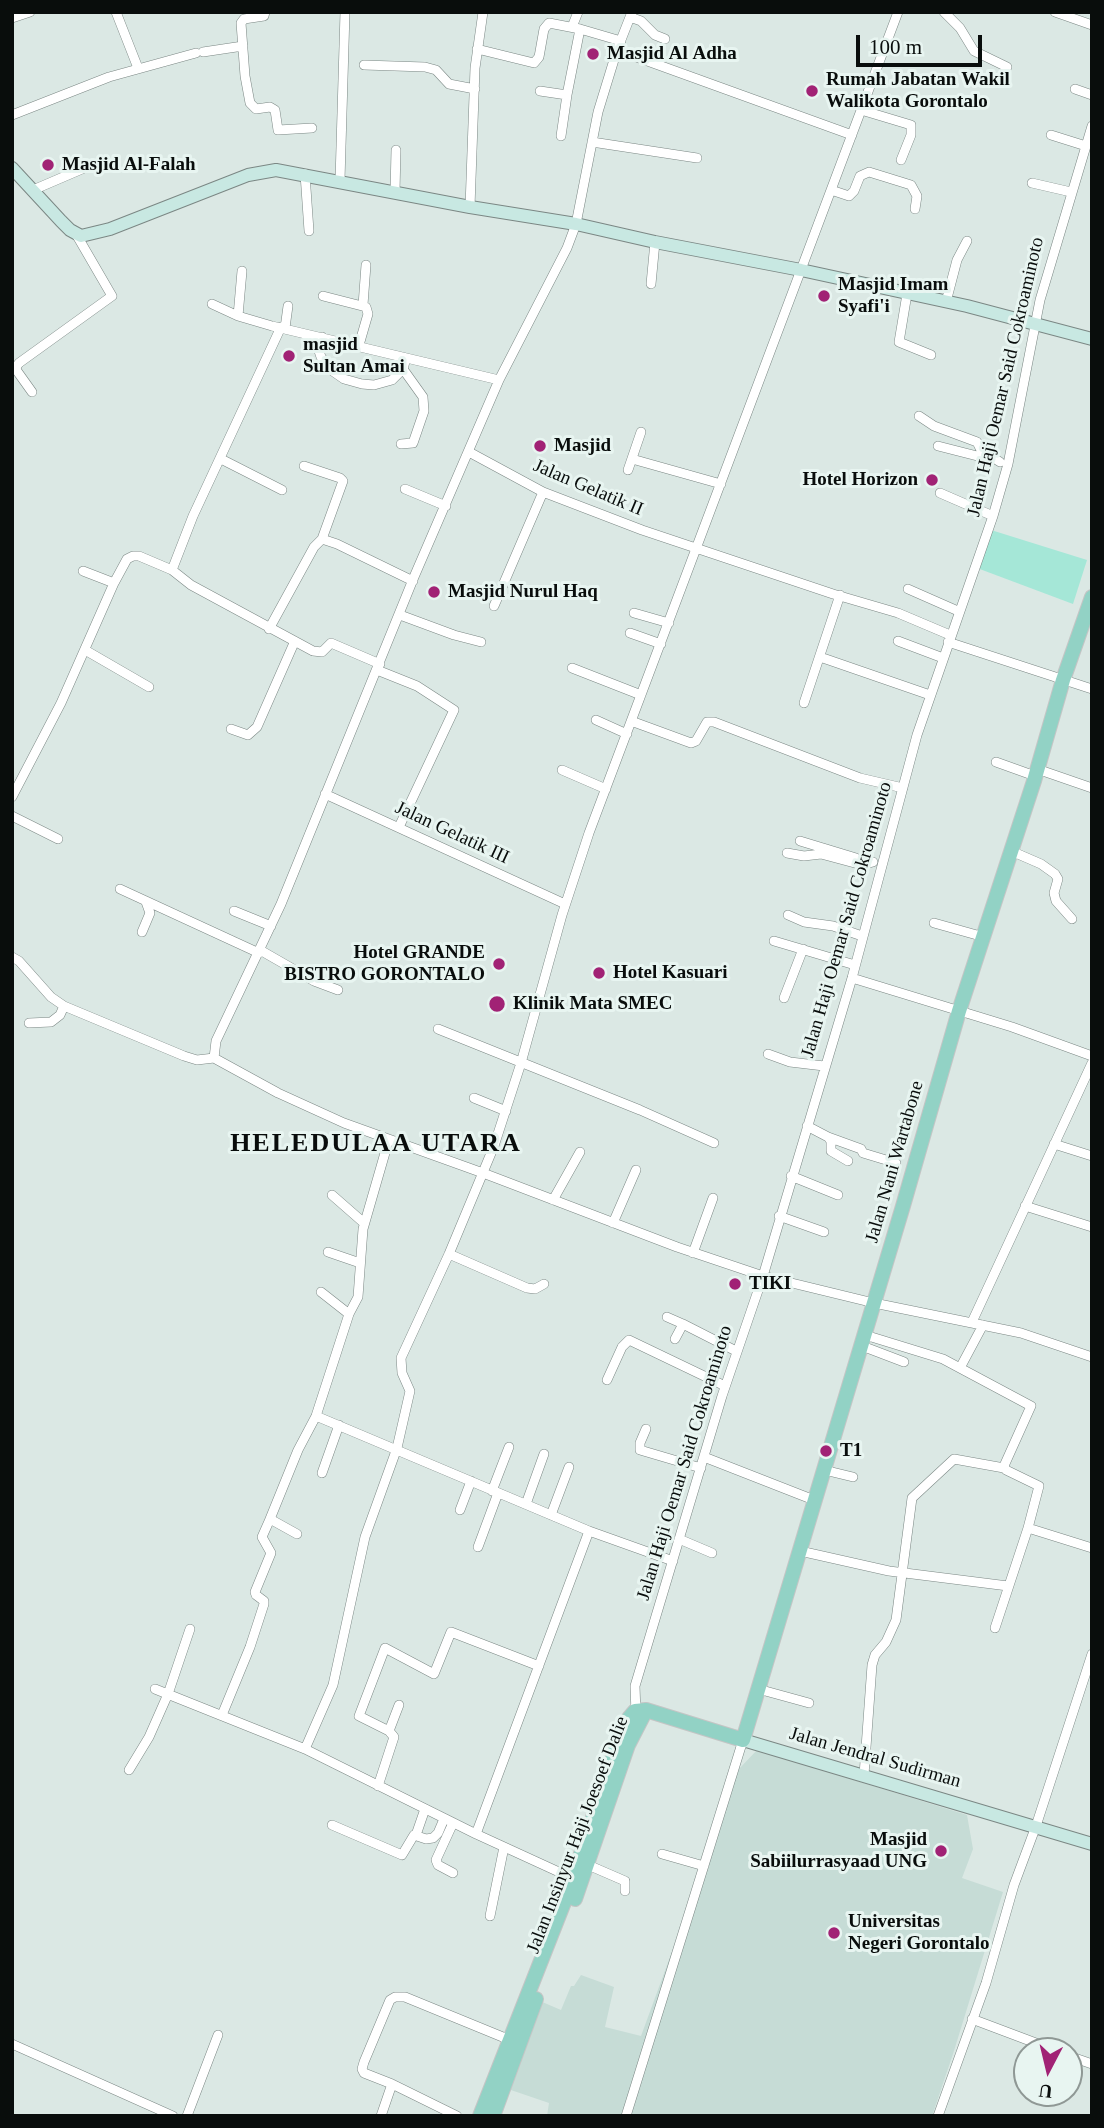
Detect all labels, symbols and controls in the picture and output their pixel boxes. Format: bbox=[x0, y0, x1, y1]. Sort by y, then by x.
scale bar bbox=[859, 21, 985, 65]
text: 100 m bbox=[869, 35, 922, 59]
place label: Masjid Al Adha bbox=[607, 43, 737, 65]
marker: Masjid Al Adha bbox=[585, 46, 601, 62]
place label: Rumah Jabatan Wakil Walikota Gorontalo bbox=[826, 69, 1010, 113]
marker: Rumah Jabatan Wakil Walikota Gorontalo bbox=[804, 83, 820, 99]
place label: Masjid Al-Falah bbox=[62, 154, 196, 176]
marker: Masjid Al-Falah bbox=[40, 157, 56, 173]
street label: Jalan Haji Oemar Said Cokroaminoto bbox=[963, 235, 1049, 519]
place label: Masjid Imam Syafi'i bbox=[838, 274, 948, 318]
marker: Masjid Imam Syafi'i bbox=[816, 288, 832, 304]
place label: masjid Sultan Amai bbox=[303, 334, 405, 378]
marker: masjid Sultan Amai bbox=[281, 348, 297, 364]
place label: Masjid bbox=[554, 435, 611, 457]
marker: Masjid bbox=[532, 438, 548, 454]
street label: Jalan Gelatik II bbox=[530, 455, 646, 521]
place label: Hotel Horizon bbox=[802, 469, 918, 491]
marker: Hotel Horizon bbox=[924, 472, 940, 488]
place label: Masjid Nurul Haq bbox=[448, 581, 598, 603]
marker: Masjid Nurul Haq bbox=[426, 584, 442, 600]
street label: Jalan Haji Oemar Said Cokroaminoto bbox=[797, 779, 897, 1061]
street label: Jalan Gelatik III bbox=[391, 797, 513, 869]
place label: Hotel GRANDE BISTRO GORONTALO bbox=[284, 942, 485, 986]
marker: Hotel GRANDE BISTRO GORONTALO bbox=[491, 956, 507, 972]
place label: Hotel Kasuari bbox=[613, 962, 728, 984]
marker: Hotel Kasuari bbox=[591, 965, 607, 981]
place label: Klinik Mata SMEC bbox=[513, 993, 672, 1015]
marker: Klinik Mata SMEC bbox=[487, 994, 507, 1014]
street label: Jalan Nani Wartabone bbox=[861, 1078, 929, 1246]
district label: HELEDULAA UTARA bbox=[232, 1128, 520, 1160]
place label: TIKI bbox=[749, 1273, 791, 1295]
marker: TIKI bbox=[727, 1276, 743, 1292]
street label: Jalan Haji Oemar Said Cokroaminoto bbox=[632, 1323, 738, 1603]
place label: T1 bbox=[840, 1440, 862, 1462]
marker: T1 bbox=[818, 1443, 834, 1459]
street label: Jalan Insinyur Haji Joesoef Dalie bbox=[522, 1713, 634, 1957]
street label: Jalan Jendral Sudirman bbox=[787, 1723, 963, 1793]
place label: Masjid Sabiilurrasyaad UNG bbox=[750, 1829, 927, 1873]
marker: Masjid Sabiilurrasyaad UNG bbox=[933, 1843, 949, 1859]
place label: Universitas Negeri Gorontalo bbox=[848, 1911, 990, 1955]
marker: Universitas Negeri Gorontalo bbox=[826, 1925, 842, 1941]
north arrow bbox=[1013, 2037, 1083, 2107]
text: U bbox=[1038, 2080, 1054, 2103]

